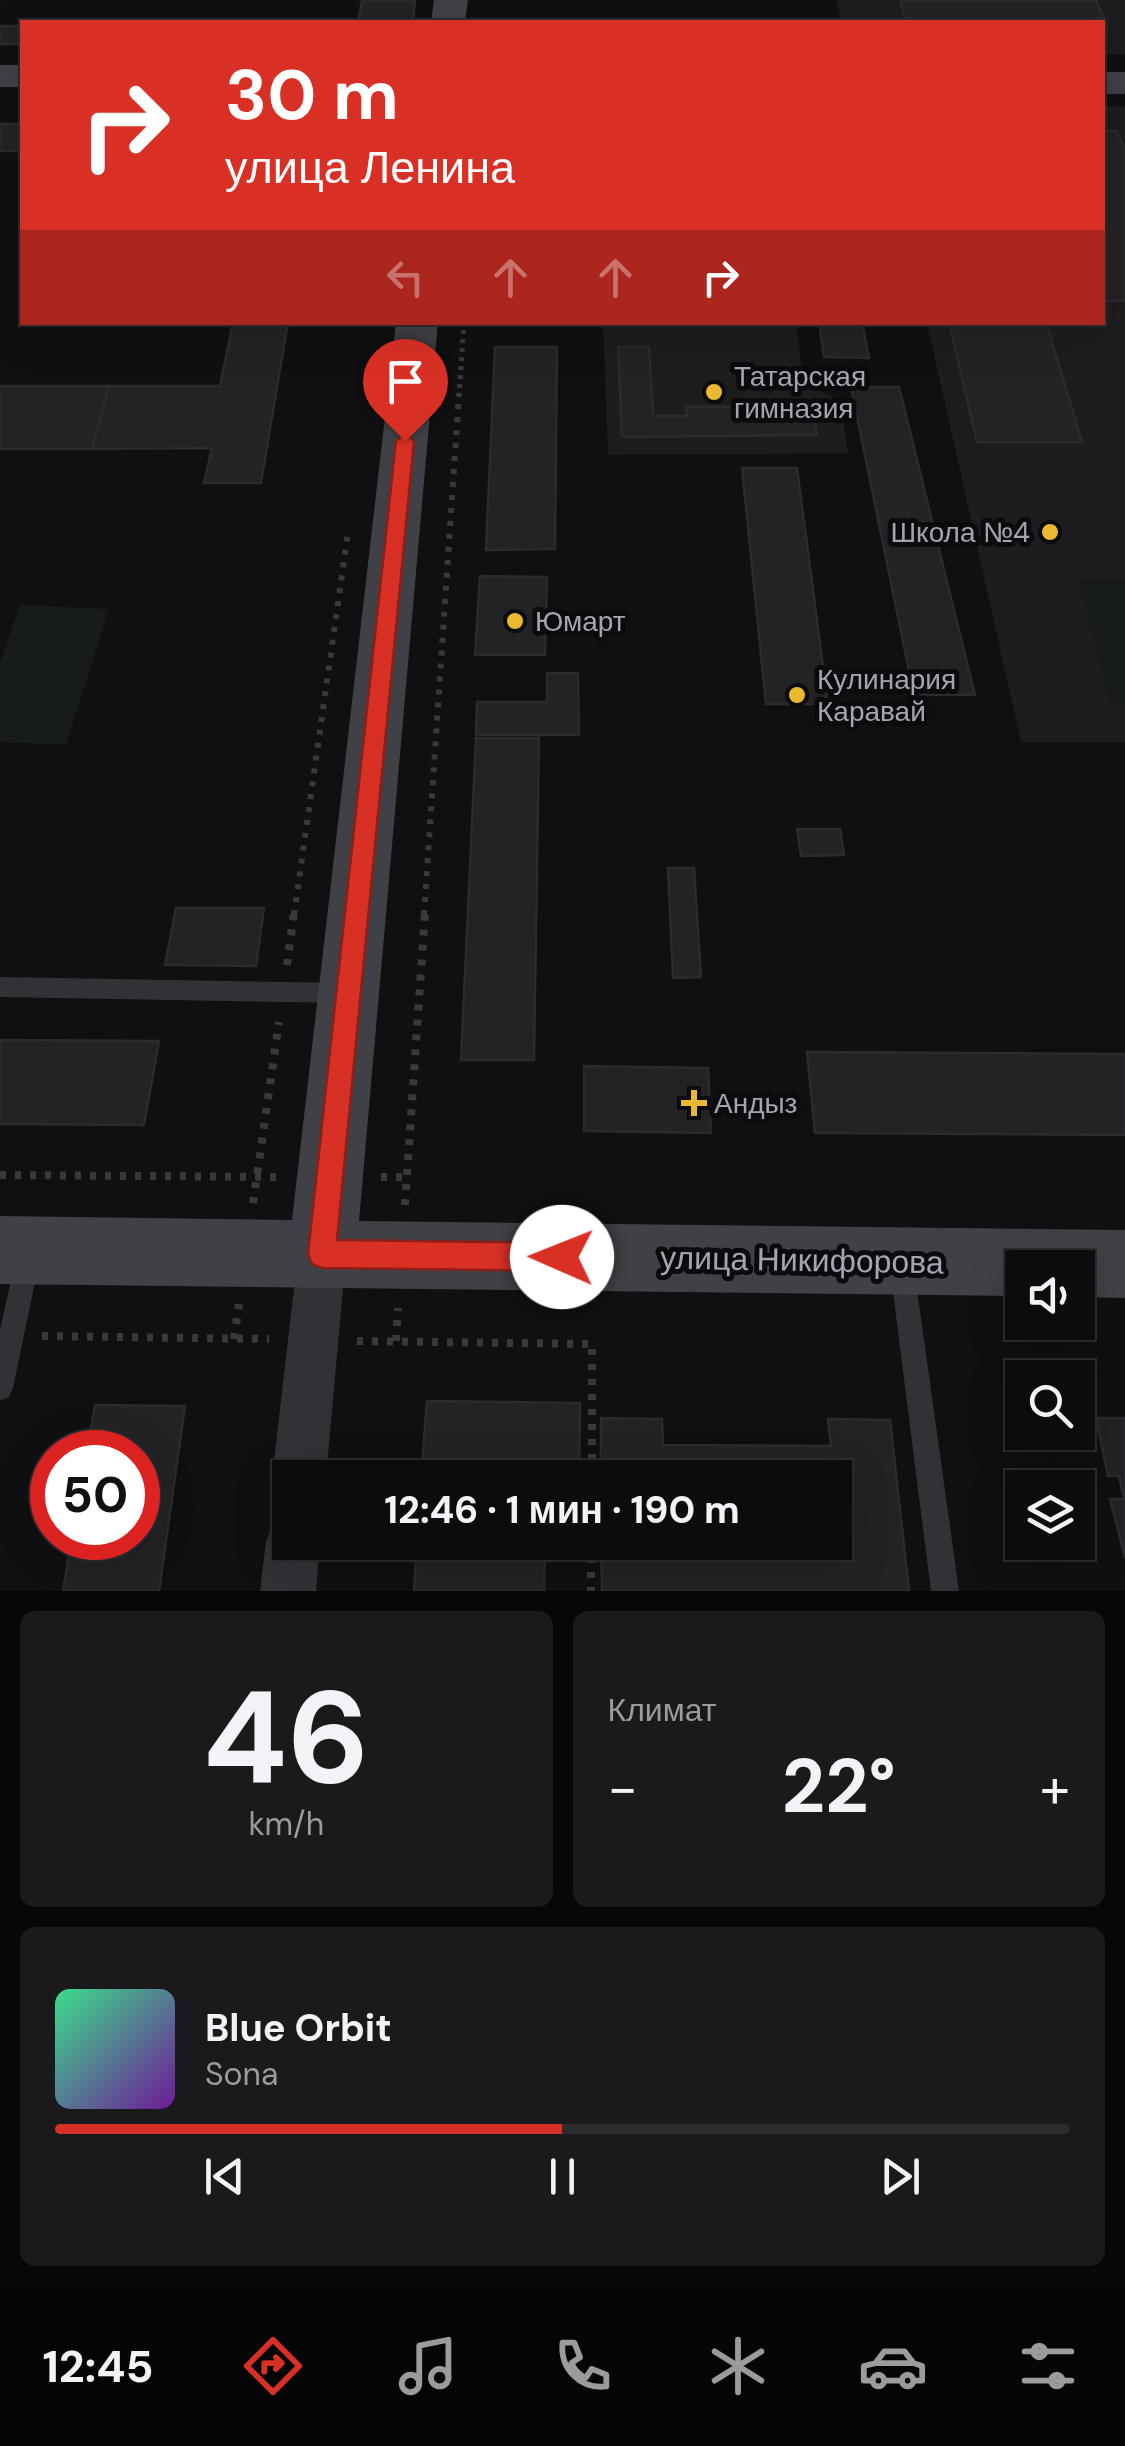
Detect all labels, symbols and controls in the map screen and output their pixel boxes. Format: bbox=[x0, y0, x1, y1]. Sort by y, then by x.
text: 30 m bbox=[225, 50, 399, 141]
icon: right bbox=[60, 60, 190, 190]
text: улица Ленина bbox=[225, 138, 515, 197]
icon: left bbox=[378, 250, 433, 305]
icon: ahead bbox=[483, 250, 538, 305]
icon: ahead bbox=[588, 250, 643, 305]
icon: right bbox=[693, 250, 748, 305]
pin bbox=[363, 339, 448, 442]
icon: arrive bbox=[378, 354, 433, 409]
place label: Татарская гимназия bbox=[734, 358, 866, 427]
marker: Татарская гимназия bbox=[703, 381, 725, 403]
place label: Школа №4 bbox=[890, 514, 1030, 551]
marker: Школа №4 bbox=[1039, 521, 1061, 543]
place label: Юмарт bbox=[535, 603, 626, 640]
marker: Юмарт bbox=[504, 610, 526, 632]
place label: Кулинария Каравай bbox=[817, 661, 956, 730]
marker: Кулинария Каравай bbox=[786, 684, 808, 706]
place label: Андыз bbox=[714, 1085, 797, 1122]
marker: Андыз bbox=[683, 1092, 705, 1114]
position arrow bbox=[510, 1205, 614, 1309]
street label: улица Никифорова bbox=[660, 1237, 944, 1283]
map controls bbox=[1005, 1250, 1095, 1560]
button: sound bbox=[1005, 1250, 1095, 1340]
button: search bbox=[1005, 1360, 1095, 1450]
speed limit sign: 50 bbox=[30, 1430, 160, 1560]
button: layers bbox=[1005, 1470, 1095, 1560]
text: 12:46 · 1 мин · 190 m bbox=[384, 1485, 740, 1535]
text: 46 bbox=[203, 1653, 370, 1822]
text: Климат bbox=[608, 1689, 716, 1731]
text: 22° bbox=[782, 1738, 896, 1835]
text: − bbox=[608, 1752, 638, 1824]
text: + bbox=[1040, 1752, 1070, 1824]
text: km/h bbox=[248, 1803, 324, 1845]
text: Blue Orbit bbox=[205, 2003, 392, 2053]
text: Sona bbox=[205, 2053, 278, 2095]
icon: previous bbox=[197, 2149, 252, 2204]
icon: pause bbox=[535, 2149, 590, 2204]
icon: next bbox=[873, 2149, 928, 2204]
icon: directions bbox=[238, 2331, 308, 2401]
icon: music bbox=[393, 2331, 463, 2401]
icon: phone bbox=[548, 2331, 618, 2401]
icon: climate bbox=[703, 2331, 773, 2401]
icon: car bbox=[858, 2331, 928, 2401]
icon: filters bbox=[1013, 2331, 1083, 2401]
text: 12:45 bbox=[42, 2337, 153, 2396]

